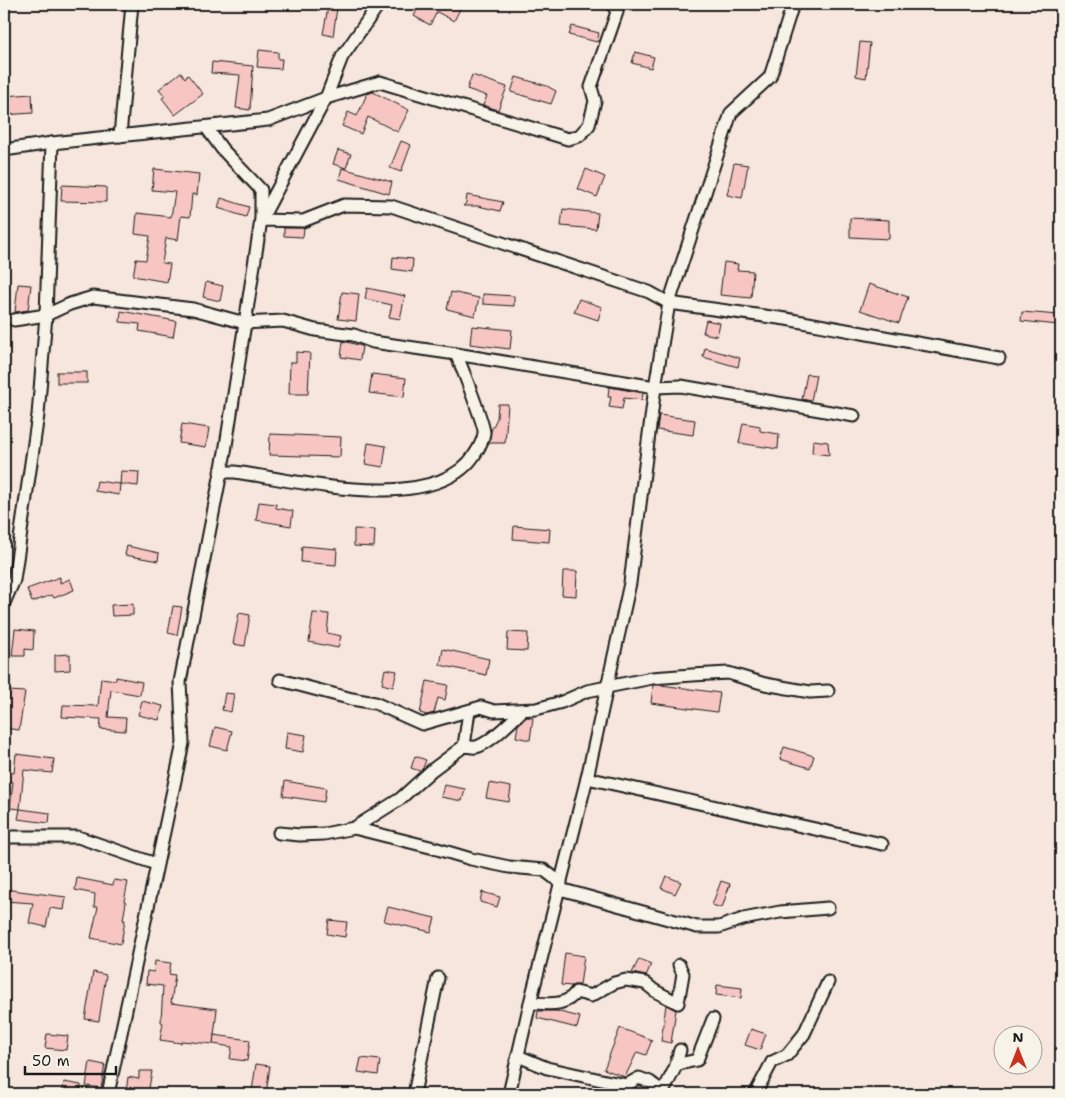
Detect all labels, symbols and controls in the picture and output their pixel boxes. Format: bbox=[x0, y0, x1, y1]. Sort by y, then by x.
north arrow bbox=[992, 1026, 1042, 1076]
text: N bbox=[1012, 1028, 1024, 1046]
scale bar bbox=[25, 1043, 116, 1075]
text: 50 m bbox=[32, 1051, 70, 1071]

